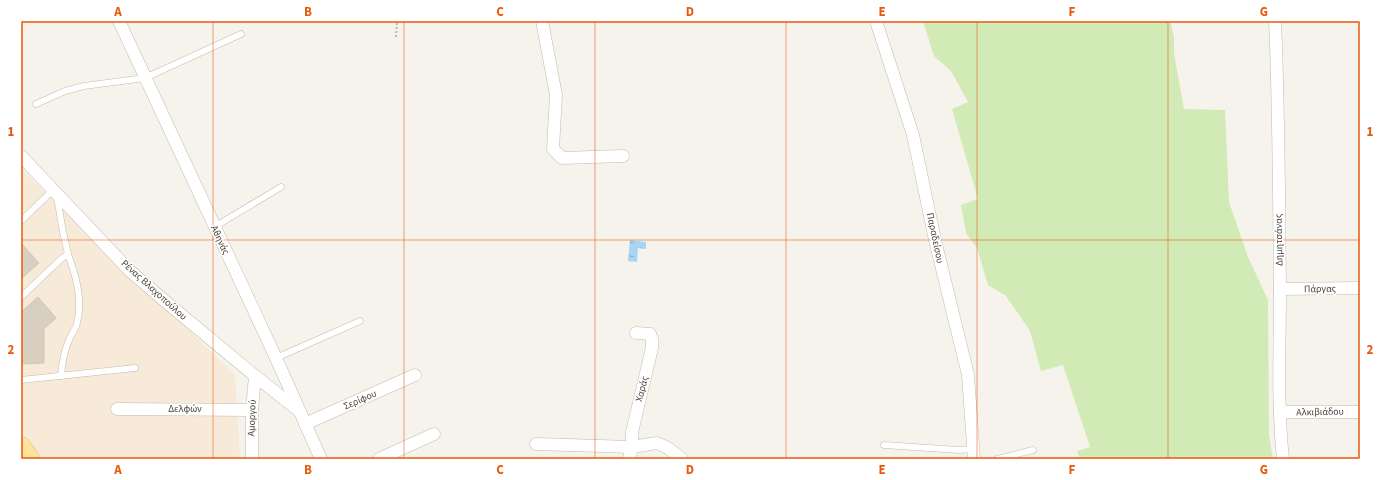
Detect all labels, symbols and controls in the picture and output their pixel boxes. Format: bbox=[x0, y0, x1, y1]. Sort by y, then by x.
text: A bbox=[113, 3, 122, 21]
text: B bbox=[304, 3, 312, 21]
text: C bbox=[496, 3, 504, 21]
text: D bbox=[686, 3, 694, 21]
text: E bbox=[878, 3, 886, 21]
text: F bbox=[1069, 3, 1076, 21]
text: G bbox=[1260, 3, 1268, 21]
text: 1 bbox=[8, 123, 15, 141]
text: 1 bbox=[1367, 123, 1374, 141]
street label: Παραδείσου bbox=[923, 211, 947, 265]
street label: Δημητσάνας bbox=[1272, 213, 1286, 266]
street label: Αθηνάς bbox=[207, 223, 233, 257]
street label: Ρένας Βλαχοπούλου bbox=[118, 257, 190, 323]
street label: Πάργας bbox=[1304, 282, 1337, 296]
text: 2 bbox=[8, 341, 15, 359]
text: 2 bbox=[1367, 341, 1374, 359]
street label: Χαράς bbox=[632, 374, 652, 403]
street label: Σερίφου bbox=[341, 386, 379, 414]
street label: Αμοργού bbox=[244, 399, 260, 437]
street label: Δελφών bbox=[168, 402, 202, 416]
street label: Αλκιβιάδου bbox=[1296, 405, 1344, 419]
text: A bbox=[113, 461, 122, 479]
text: B bbox=[304, 461, 312, 479]
text: C bbox=[496, 461, 504, 479]
text: D bbox=[686, 461, 694, 479]
text: E bbox=[878, 461, 886, 479]
text: F bbox=[1069, 461, 1076, 479]
text: G bbox=[1260, 461, 1268, 479]

